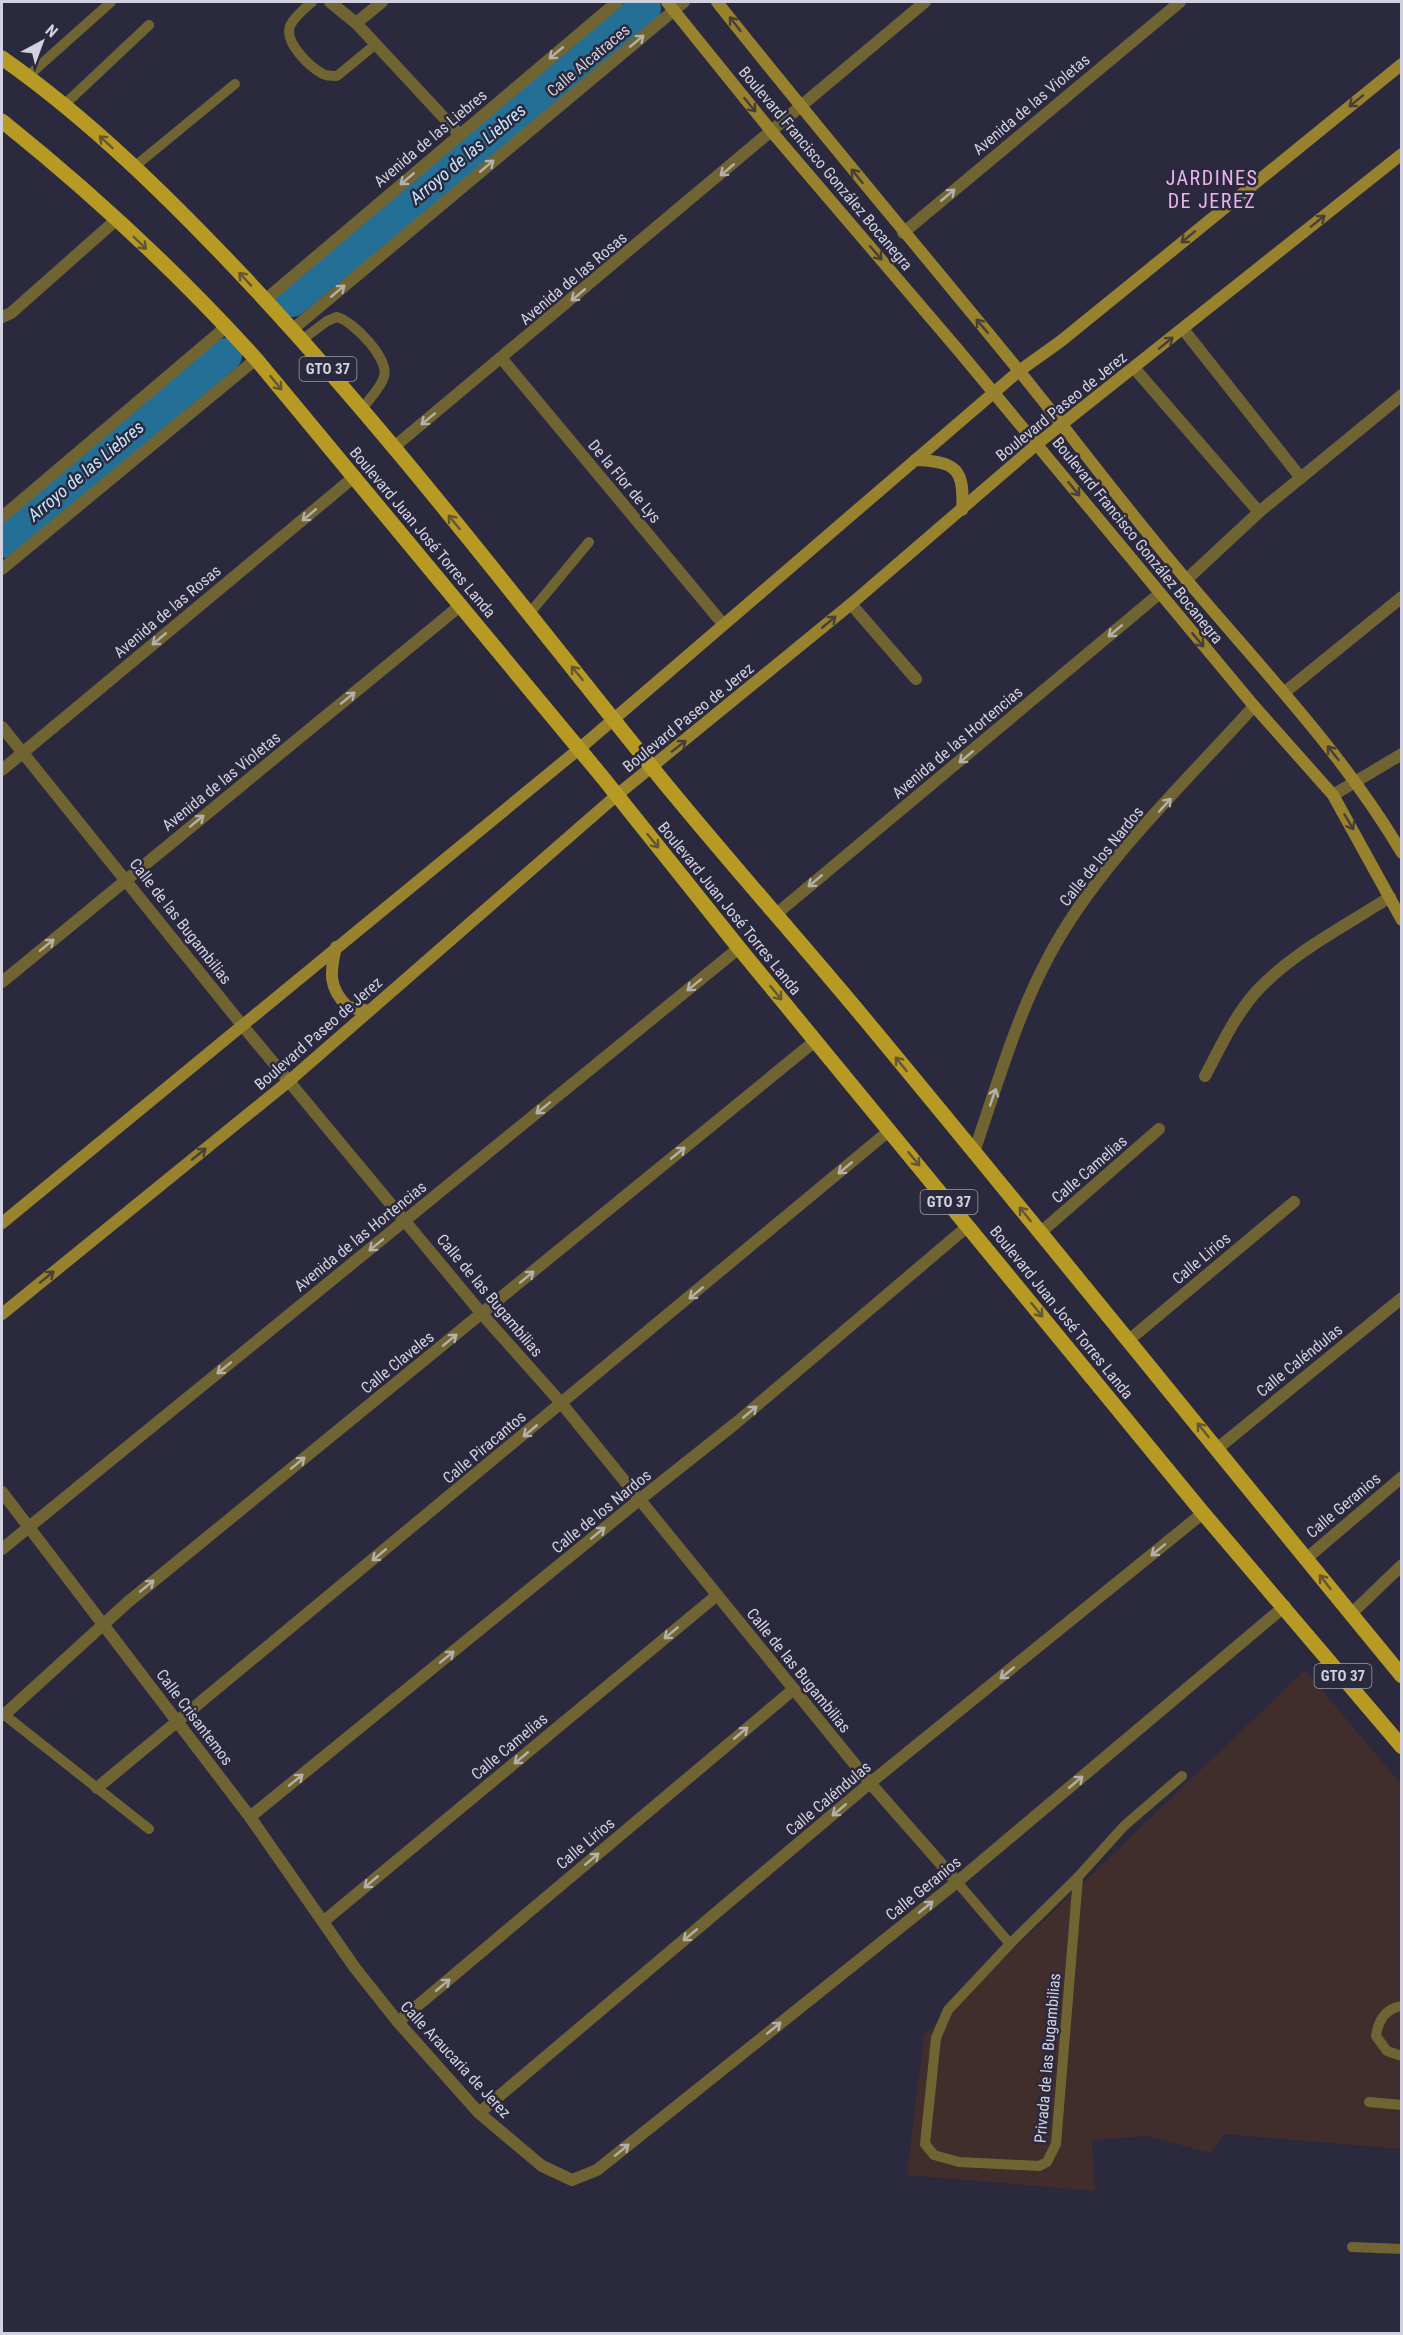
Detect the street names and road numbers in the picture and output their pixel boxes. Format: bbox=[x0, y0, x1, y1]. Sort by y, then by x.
street label: Calle Alcatraces bbox=[543, 20, 634, 101]
street label: Avenida de las Violetas bbox=[969, 50, 1094, 159]
street label: Boulevard Francisco González Bocanegra bbox=[735, 63, 917, 274]
street label: Avenida de las Liebres bbox=[370, 86, 491, 191]
street label: Avenida de las Rosas bbox=[516, 228, 631, 329]
street label: Boulevard Paseo de Jerez bbox=[992, 348, 1131, 465]
road number: GTO 37 bbox=[300, 357, 356, 381]
street label: Boulevard Francisco González Bocanegra bbox=[1048, 433, 1227, 647]
street label: De la Flor de Lys bbox=[584, 436, 665, 527]
street label: Boulevard Juan José Torres Landa bbox=[346, 443, 500, 622]
street label: Avenida de las Rosas bbox=[110, 561, 225, 662]
street label: Boulevard Paseo de Jerez bbox=[619, 659, 758, 776]
street label: Avenida de las Hortencias bbox=[888, 682, 1026, 803]
street label: Avenida de las Violetas bbox=[158, 728, 284, 835]
street label: Calle de los Nardos bbox=[1055, 803, 1147, 910]
street label: Boulevard Juan José Torres Landa bbox=[654, 818, 805, 999]
street label: Calle de las Bugambilias bbox=[126, 855, 236, 988]
street label: Boulevard Paseo de Jerez bbox=[251, 973, 386, 1094]
street label: Calle Camelias bbox=[1048, 1131, 1131, 1207]
street label: Avenida de las Hortencias bbox=[290, 1177, 430, 1296]
road number: GTO 37 bbox=[920, 1190, 978, 1214]
street label: Boulevard Juan José Torres Landa bbox=[986, 1222, 1137, 1403]
street label: Calle Lirios bbox=[1168, 1228, 1234, 1288]
street label: Calle de las Bugambilias bbox=[433, 1230, 547, 1361]
street label: Calle Caléndulas bbox=[1252, 1320, 1346, 1401]
street label: Calle Claveles bbox=[357, 1327, 438, 1398]
street label: Calle Piracantos bbox=[439, 1407, 530, 1488]
street label: Calle de los Nardos bbox=[548, 1465, 655, 1557]
street label: Calle Geranios bbox=[1302, 1469, 1384, 1542]
street label: Calle de las Bugambilias bbox=[743, 1604, 855, 1736]
road number: GTO 37 bbox=[1314, 1664, 1372, 1688]
street label: Calle Crisantemos bbox=[152, 1666, 237, 1769]
street label: Calle Camelias bbox=[467, 1709, 551, 1784]
street label: Calle Caléndulas bbox=[782, 1757, 875, 1839]
street label: Calle Lirios bbox=[552, 1813, 618, 1873]
street label: Calle Geranios bbox=[882, 1852, 965, 1924]
street label: Privada de las Bugambilias bbox=[1031, 1972, 1064, 2144]
street label: Calle Araucaria de Jerez bbox=[397, 1997, 515, 2122]

